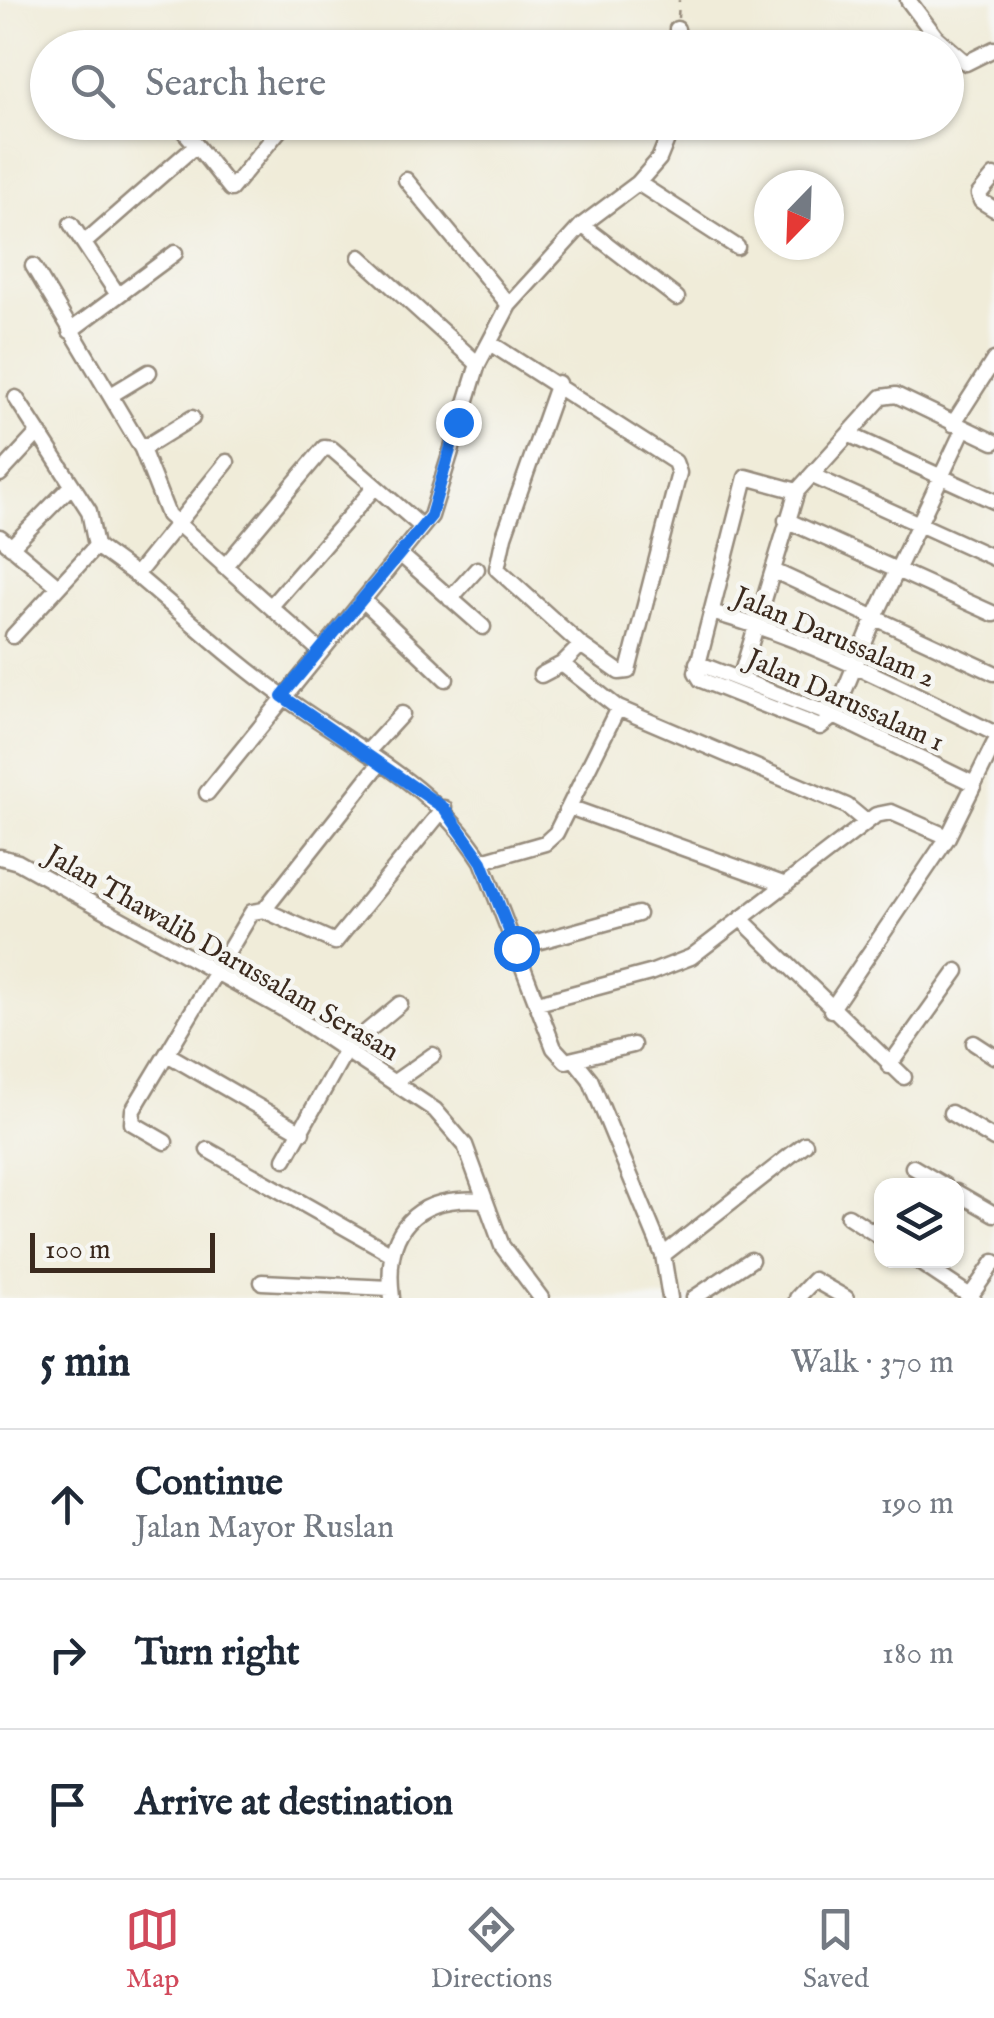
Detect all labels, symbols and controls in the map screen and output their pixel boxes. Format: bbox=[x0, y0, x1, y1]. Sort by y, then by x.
search box bbox=[30, 30, 964, 140]
icon: search bbox=[65, 58, 120, 113]
text: Search here bbox=[145, 61, 326, 109]
north arrow bbox=[754, 170, 844, 260]
route end bbox=[436, 400, 482, 446]
street label: Jalan Darussalam 2 bbox=[725, 579, 940, 696]
street label: Jalan Darussalam 1 bbox=[738, 641, 949, 761]
street label: Jalan Thawalib Darussalam Serasan bbox=[36, 837, 405, 1070]
route start bbox=[494, 926, 540, 972]
map controls bbox=[874, 1178, 964, 1268]
button: layers bbox=[874, 1178, 964, 1268]
scale bar bbox=[30, 1228, 215, 1272]
text: 100 m bbox=[45, 1233, 111, 1268]
text: 5 min bbox=[40, 1337, 130, 1390]
text: Walk · 370 m bbox=[790, 1343, 954, 1384]
text: Continue bbox=[135, 1460, 283, 1508]
icon: ahead bbox=[40, 1477, 95, 1532]
text: 190 m bbox=[881, 1484, 954, 1525]
text: Jalan Mayor Ruslan bbox=[135, 1508, 394, 1549]
icon: right bbox=[40, 1627, 95, 1682]
text: Turn right bbox=[135, 1630, 299, 1678]
text: 180 m bbox=[882, 1634, 954, 1675]
icon: arrive bbox=[40, 1777, 95, 1832]
text: Arrive at destination bbox=[135, 1780, 453, 1828]
tab: Map bbox=[125, 1902, 180, 1997]
tab: Directions bbox=[430, 1902, 552, 1997]
tab: Saved bbox=[803, 1902, 869, 1997]

